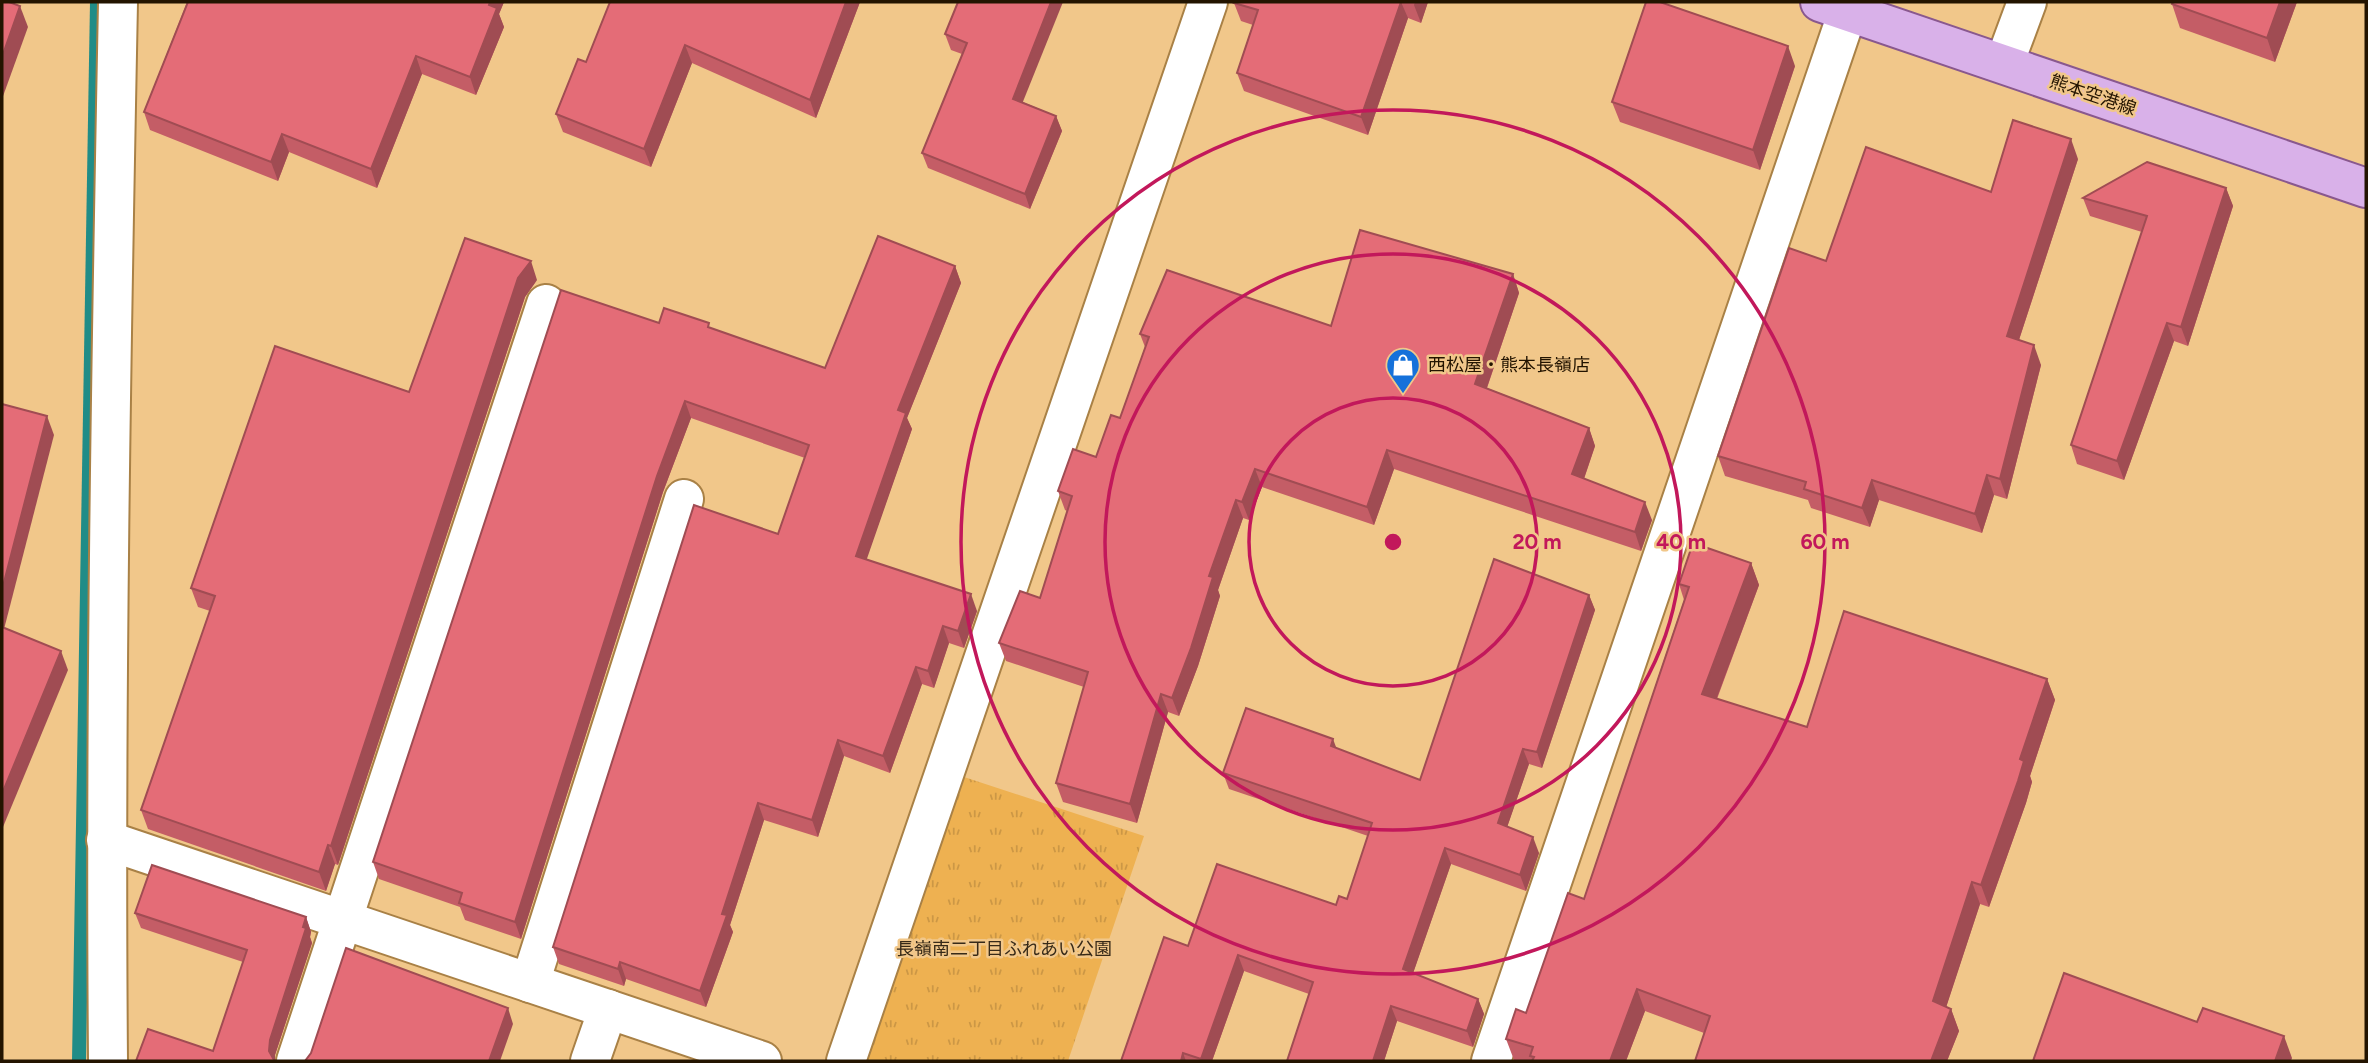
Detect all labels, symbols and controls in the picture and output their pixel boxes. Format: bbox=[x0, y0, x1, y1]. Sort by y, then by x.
street label: 熊本空港線 bbox=[2047, 70, 2139, 120]
shop icon: 西松屋・熊本長嶺店 bbox=[1384, 346, 1422, 395]
place label: 西松屋・熊本長嶺店 bbox=[1428, 354, 1590, 376]
text: 20 m bbox=[1512, 529, 1562, 554]
text: 40 m bbox=[1656, 529, 1706, 554]
text: 60 m bbox=[1800, 529, 1850, 554]
centre of rings bbox=[1381, 530, 1405, 554]
park label: 長嶺南二丁目ふれあい公園 bbox=[896, 938, 1112, 960]

